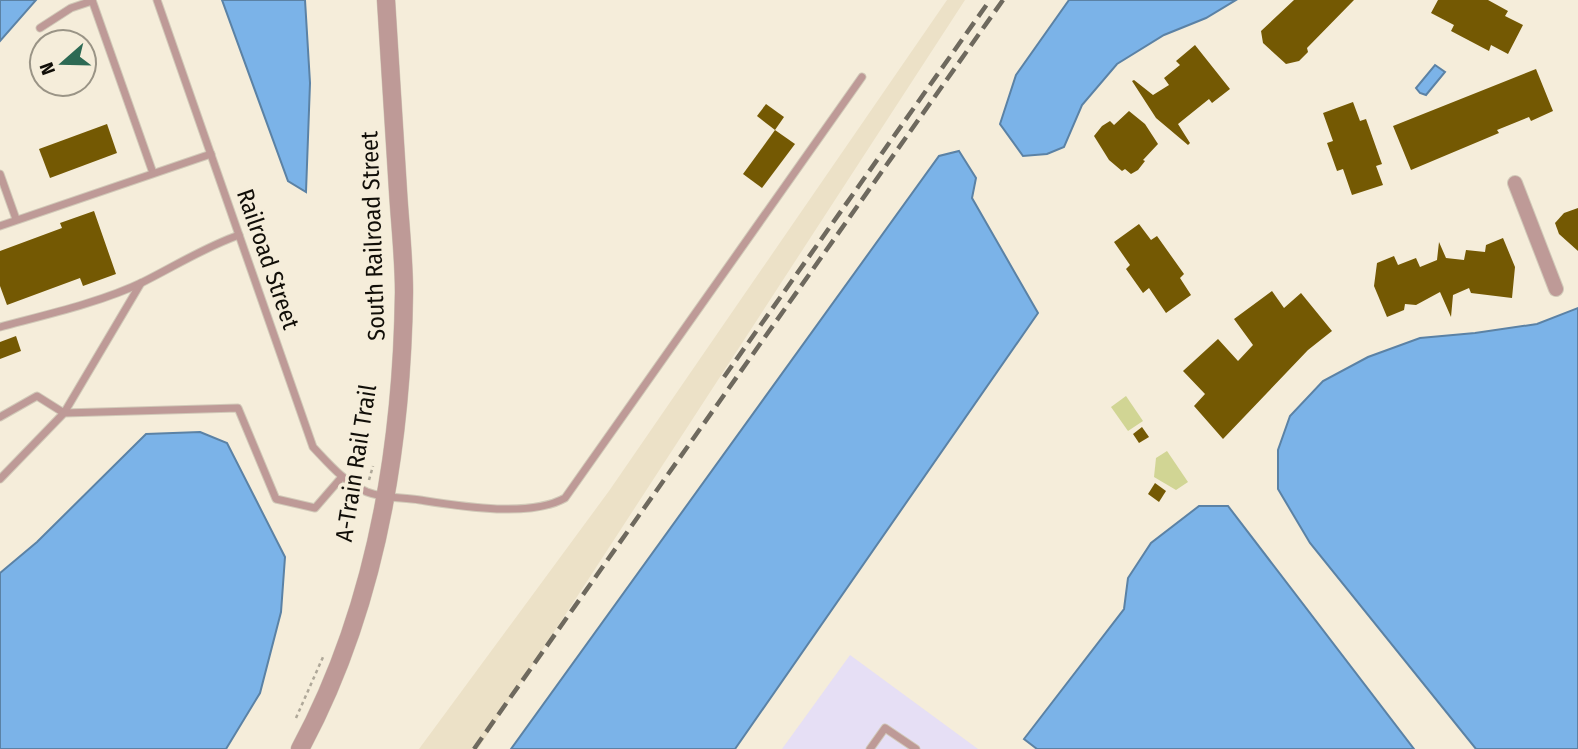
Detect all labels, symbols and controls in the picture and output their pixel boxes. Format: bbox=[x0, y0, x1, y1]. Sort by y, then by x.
north arrow bbox=[28, 28, 98, 98]
text: N bbox=[35, 59, 60, 78]
street label: South Railroad Street bbox=[355, 131, 391, 341]
street label: Railroad Street bbox=[231, 185, 305, 333]
street label: A-Train Rail Trail bbox=[330, 382, 382, 544]

